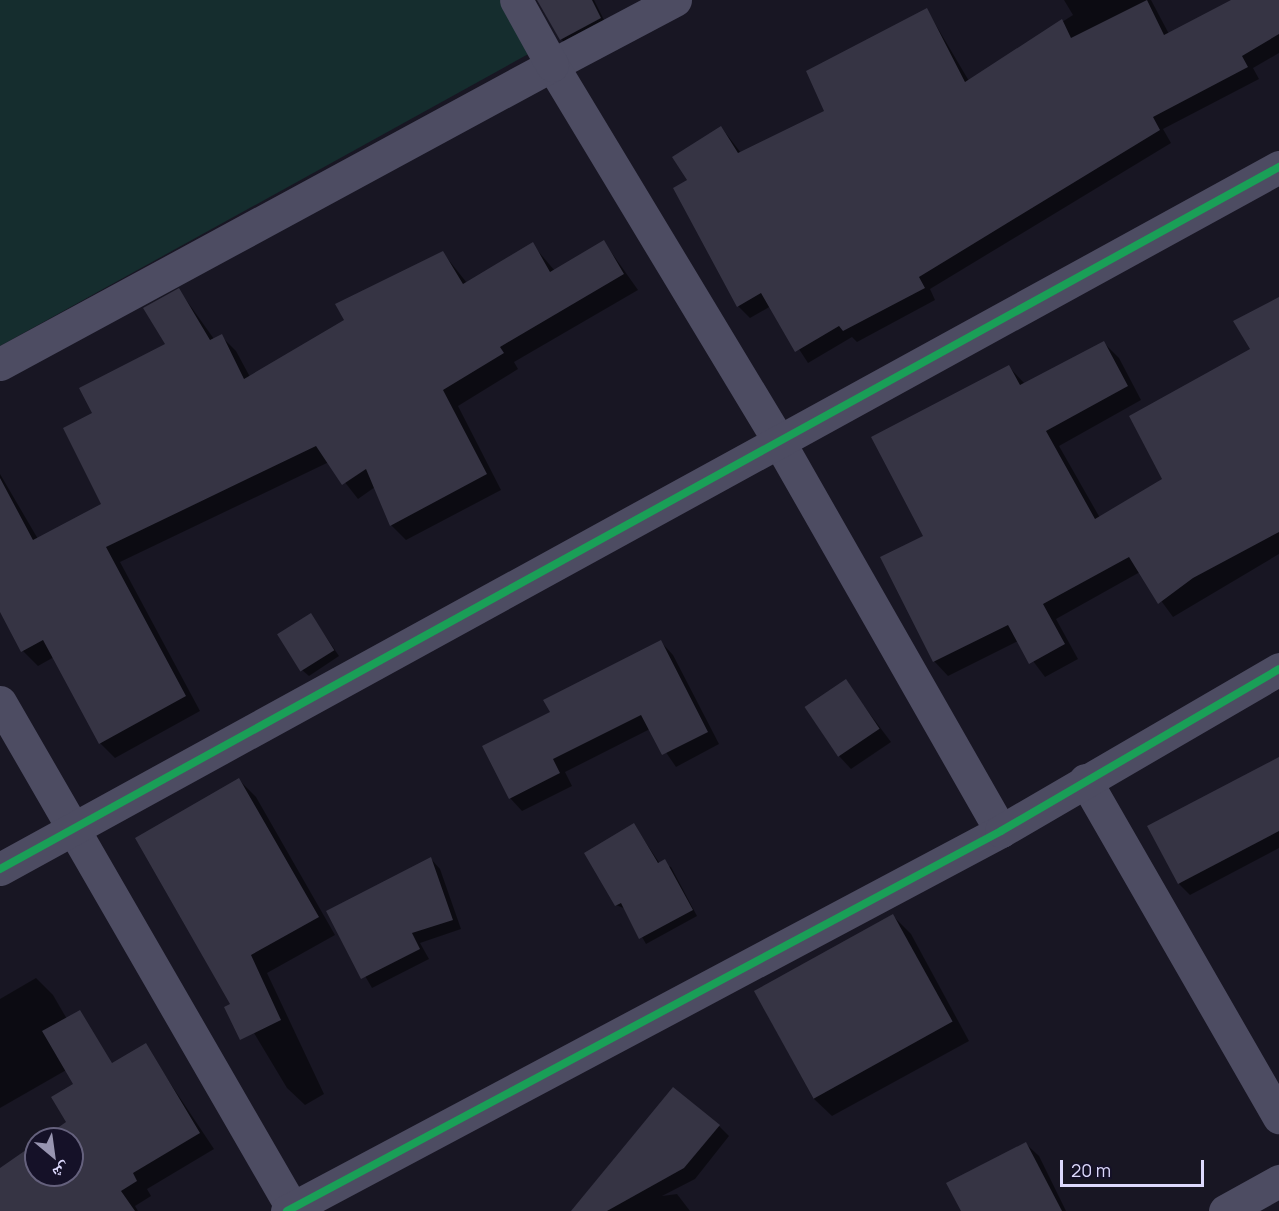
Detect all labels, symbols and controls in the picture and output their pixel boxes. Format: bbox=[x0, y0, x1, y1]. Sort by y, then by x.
north arrow bbox=[24, 1127, 84, 1187]
scale bar bbox=[1063, 1148, 1207, 1186]
text: ش bbox=[49, 1157, 75, 1185]
text: 20 m bbox=[1071, 1158, 1111, 1182]

